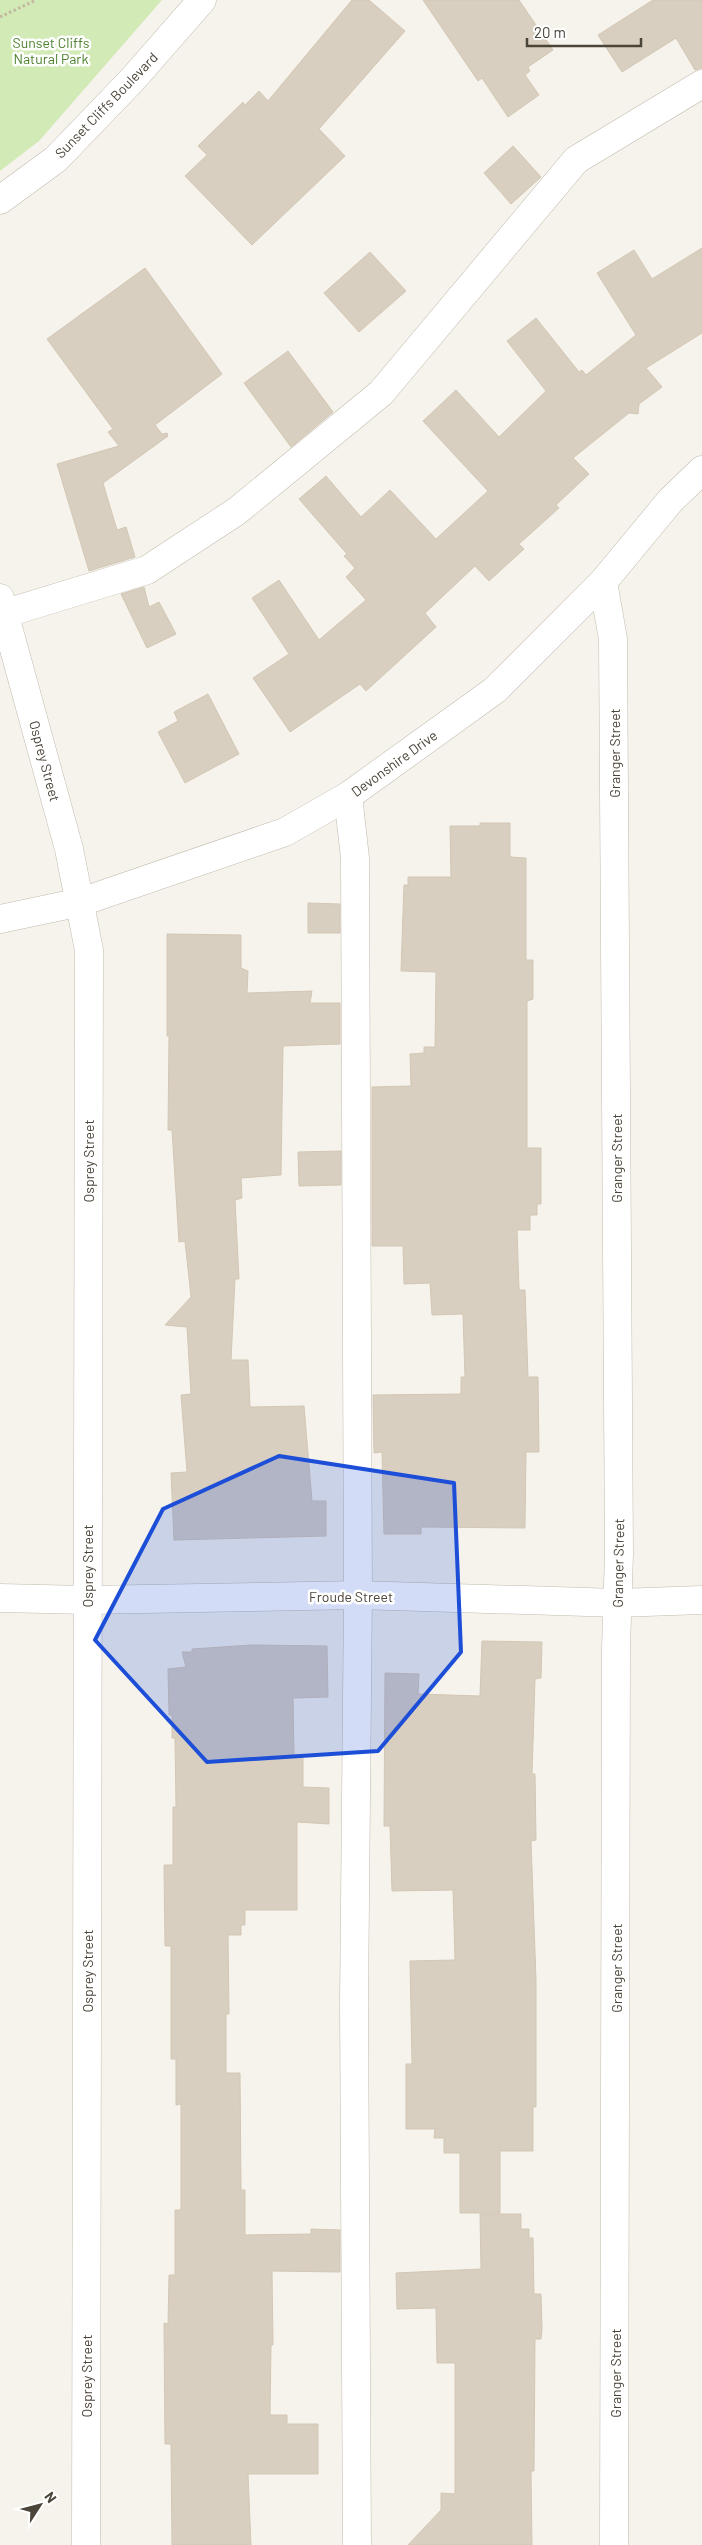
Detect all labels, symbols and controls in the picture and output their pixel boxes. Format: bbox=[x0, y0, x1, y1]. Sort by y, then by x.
scale bar bbox=[527, 15, 641, 47]
text: 20 m bbox=[534, 23, 566, 41]
park label: Sunset Cliffs Natural Park bbox=[13, 34, 90, 67]
street label: Sunset Cliffs Boulevard bbox=[51, 49, 161, 161]
street label: Granger Street bbox=[606, 708, 623, 798]
street label: Osprey Street bbox=[26, 719, 64, 803]
street label: Devonshire Drive bbox=[348, 726, 440, 800]
street label: Granger Street bbox=[608, 1113, 625, 1203]
street label: Osprey Street bbox=[80, 1120, 97, 1202]
street label: Granger Street bbox=[609, 1518, 627, 1608]
street label: Osprey Street bbox=[79, 1525, 96, 1607]
street label: Froude Street bbox=[309, 1588, 393, 1605]
street label: Granger Street bbox=[608, 1923, 625, 2013]
street label: Osprey Street bbox=[79, 1930, 96, 2012]
street label: Granger Street bbox=[607, 2328, 624, 2418]
street label: Osprey Street bbox=[78, 2335, 95, 2417]
north arrow bbox=[15, 2480, 65, 2530]
text: N bbox=[41, 2488, 61, 2506]

